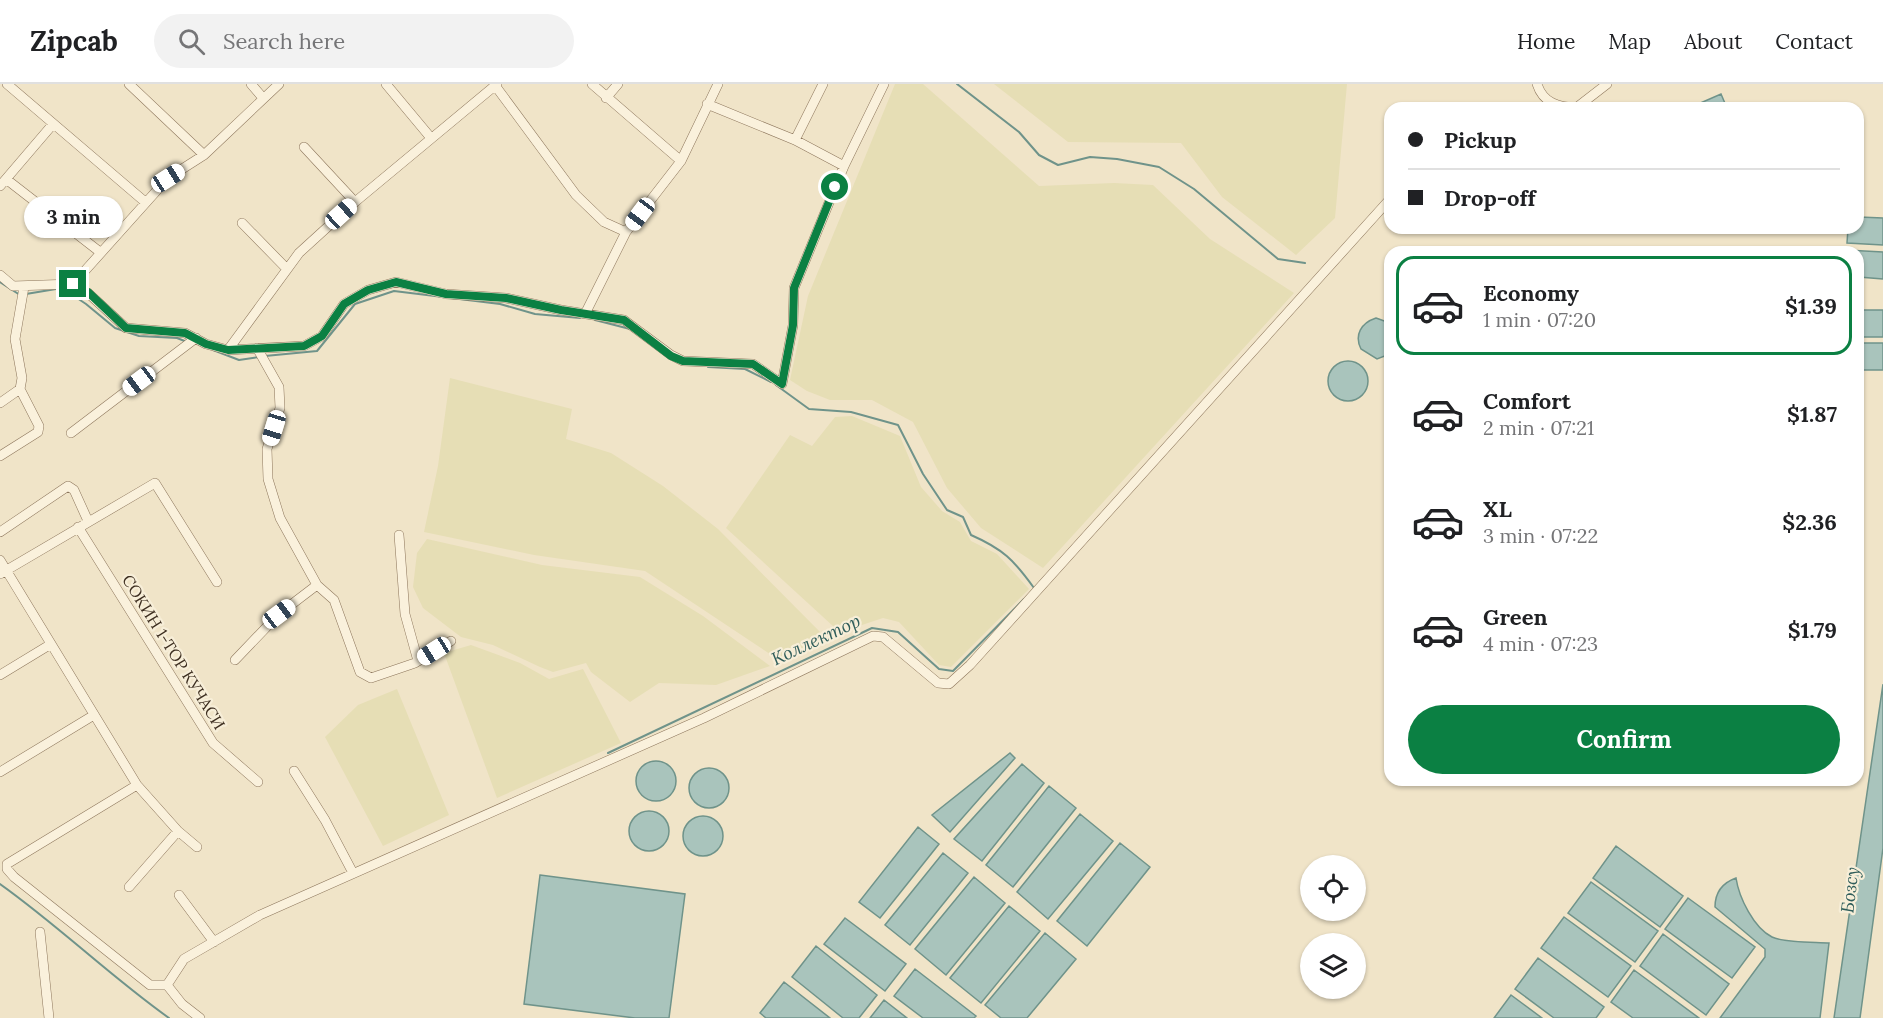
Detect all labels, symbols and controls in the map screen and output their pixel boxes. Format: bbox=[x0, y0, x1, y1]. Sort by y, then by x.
search box bbox=[154, 14, 574, 68]
text: Zipcab bbox=[30, 23, 118, 59]
icon: search bbox=[175, 25, 208, 58]
text: Search here bbox=[223, 27, 345, 55]
text: Home bbox=[1517, 28, 1575, 55]
text: Map bbox=[1608, 28, 1651, 55]
text: About bbox=[1684, 28, 1742, 55]
text: Contact bbox=[1775, 28, 1853, 55]
text: Pickup bbox=[1444, 126, 1517, 154]
car bbox=[148, 161, 188, 195]
route start bbox=[821, 173, 848, 200]
text: Drop-off bbox=[1444, 184, 1536, 212]
car bbox=[622, 194, 658, 234]
car bbox=[322, 195, 360, 233]
callout: 3 min bbox=[23, 197, 122, 239]
text: 3 min bbox=[46, 204, 101, 229]
route end bbox=[59, 270, 86, 297]
icon: car bbox=[1411, 279, 1465, 333]
text: Economy bbox=[1483, 279, 1579, 307]
text: $1.39 bbox=[1785, 292, 1837, 320]
text: 1 min · 07:20 bbox=[1483, 307, 1596, 332]
car bbox=[119, 363, 159, 399]
icon: car bbox=[1411, 387, 1465, 441]
text: Comfort bbox=[1483, 387, 1571, 415]
text: $1.87 bbox=[1787, 400, 1837, 428]
car bbox=[260, 408, 288, 448]
text: 2 min · 07:21 bbox=[1483, 415, 1594, 440]
icon: car bbox=[1411, 495, 1465, 549]
text: XL bbox=[1483, 495, 1512, 523]
text: $2.36 bbox=[1782, 508, 1837, 536]
text: 3 min · 07:22 bbox=[1483, 523, 1598, 548]
street label: СОКИН 1-ТОР KУЧАСИ bbox=[118, 571, 230, 733]
car bbox=[259, 596, 299, 632]
icon: car bbox=[1411, 603, 1465, 657]
text: Green bbox=[1483, 603, 1548, 631]
water label: Коллектор bbox=[768, 609, 864, 670]
text: $1.79 bbox=[1788, 616, 1837, 644]
text: 4 min · 07:23 bbox=[1483, 631, 1598, 656]
car bbox=[414, 634, 454, 668]
button: Confirm bbox=[1408, 705, 1840, 774]
map controls bbox=[1300, 855, 1366, 999]
button: locate bbox=[1300, 855, 1366, 921]
water label: Бозсу bbox=[1835, 866, 1864, 914]
button: layers bbox=[1300, 933, 1366, 999]

